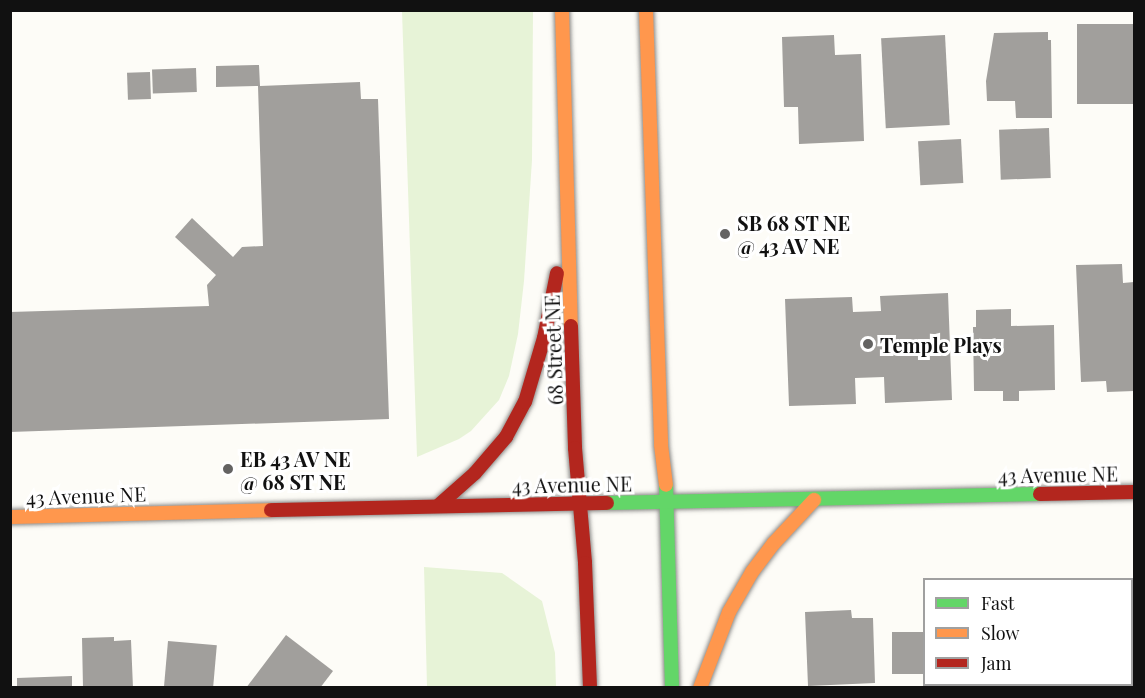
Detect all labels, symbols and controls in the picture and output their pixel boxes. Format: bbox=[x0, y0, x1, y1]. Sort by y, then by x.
place label: SB 68 ST NE @ 43 AV NE bbox=[737, 210, 851, 257]
marker: SB 68 ST NE @ 43 AV NE bbox=[718, 227, 732, 241]
street label: 68 Street NE bbox=[539, 294, 567, 406]
place label: Temple Plays bbox=[880, 332, 1002, 356]
marker: Temple Plays bbox=[861, 337, 875, 351]
place label: EB 43 AV NE @ 68 ST NE bbox=[240, 446, 352, 493]
street label: 43 Avenue NE bbox=[997, 461, 1119, 487]
marker: EB 43 AV NE @ 68 ST NE bbox=[221, 462, 235, 476]
street label: 43 Avenue NE bbox=[511, 471, 633, 497]
street label: 43 Avenue NE bbox=[25, 481, 147, 509]
legend bbox=[923, 578, 1133, 686]
text: Fast bbox=[981, 591, 1014, 615]
text: Slow bbox=[981, 621, 1019, 645]
text: Jam bbox=[981, 651, 1011, 675]

